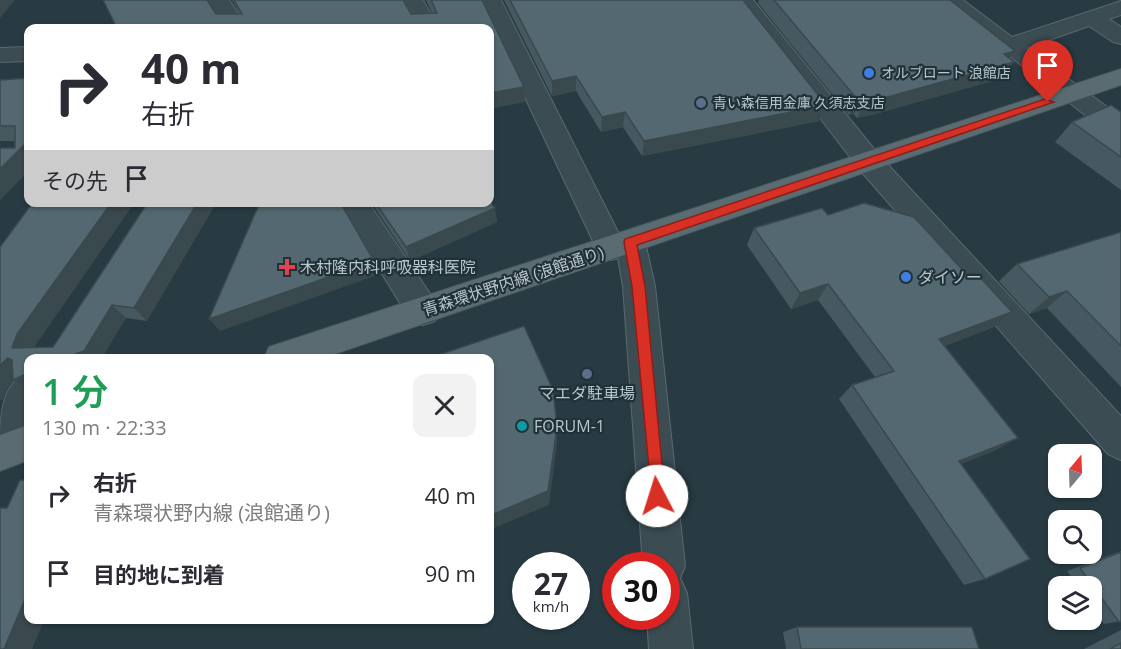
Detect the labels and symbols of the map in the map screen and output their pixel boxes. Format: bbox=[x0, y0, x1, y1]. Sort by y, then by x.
pin bbox=[1022, 40, 1073, 102]
place label: オルブロート 浪館店 bbox=[881, 63, 1011, 82]
marker: オルブロート 浪館店 bbox=[862, 66, 876, 80]
place label: 青い森信用金庫 久須志支店 bbox=[713, 93, 885, 112]
marker: 青い森信用金庫 久須志支店 bbox=[694, 96, 708, 110]
street label: 青森環状野内線 (浪館通り) bbox=[419, 241, 607, 321]
place label: 木村隆内科呼吸器科医院 bbox=[300, 256, 476, 278]
marker: 木村隆内科呼吸器科医院 bbox=[278, 258, 296, 276]
place label: ダイソー bbox=[918, 266, 982, 288]
marker: ダイソー bbox=[899, 270, 913, 284]
marker: マエダ駐車場 bbox=[580, 367, 594, 381]
place label: マエダ駐車場 bbox=[539, 382, 635, 404]
place label: FORUM-1 bbox=[534, 415, 605, 437]
marker: FORUM-1 bbox=[515, 419, 529, 433]
north arrow bbox=[1048, 444, 1102, 498]
position arrow bbox=[625, 464, 689, 528]
speed limit sign: 30 bbox=[602, 552, 680, 630]

